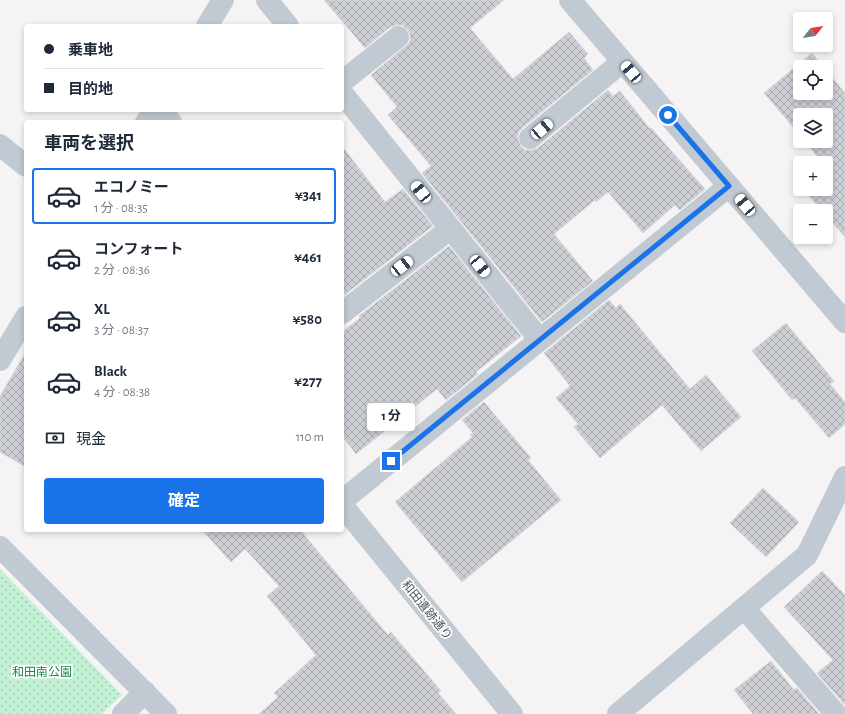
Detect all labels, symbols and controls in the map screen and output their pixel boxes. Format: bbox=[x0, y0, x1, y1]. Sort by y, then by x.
north arrow bbox=[793, 12, 833, 52]
map controls bbox=[793, 12, 833, 244]
text: 乗車地 bbox=[68, 43, 113, 58]
car bbox=[619, 59, 643, 85]
button: locate bbox=[793, 60, 833, 100]
text: 目的地 bbox=[68, 82, 113, 97]
route start bbox=[659, 106, 677, 124]
button: layers bbox=[793, 108, 833, 148]
car bbox=[529, 117, 555, 141]
text: 車両を選択 bbox=[44, 135, 134, 153]
button: + bbox=[793, 156, 833, 196]
icon: car bbox=[46, 178, 82, 214]
car bbox=[409, 179, 433, 205]
text: エコノミー bbox=[94, 180, 169, 195]
text: ¥341 bbox=[295, 188, 322, 203]
car bbox=[733, 192, 757, 218]
text: 1 分 · 08:35 bbox=[94, 202, 148, 215]
button: − bbox=[793, 204, 833, 244]
icon: car bbox=[46, 240, 82, 276]
text: コンフォート bbox=[94, 242, 184, 257]
text: ¥461 bbox=[294, 250, 322, 265]
car bbox=[468, 253, 492, 279]
car bbox=[389, 254, 415, 278]
text: 2 分 · 08:36 bbox=[94, 264, 150, 277]
icon: car bbox=[46, 302, 82, 338]
text: XL bbox=[94, 302, 110, 317]
text: ¥580 bbox=[292, 312, 322, 327]
text: 3 分 · 08:37 bbox=[94, 324, 149, 337]
icon: car bbox=[46, 364, 82, 400]
text: Black bbox=[94, 364, 127, 379]
text: ¥277 bbox=[294, 374, 322, 389]
text: 4 分 · 08:38 bbox=[94, 386, 150, 399]
callout: 1 分 bbox=[367, 403, 415, 431]
text: 1 分 bbox=[381, 410, 401, 423]
icon: cash bbox=[44, 427, 66, 449]
text: 110 m bbox=[296, 431, 324, 444]
text: 現金 bbox=[76, 432, 106, 447]
route end bbox=[382, 452, 400, 470]
button: 確定 bbox=[44, 478, 324, 524]
street label: 和田遺跡通り bbox=[400, 578, 455, 642]
park label: 和田南公園 bbox=[12, 665, 72, 678]

